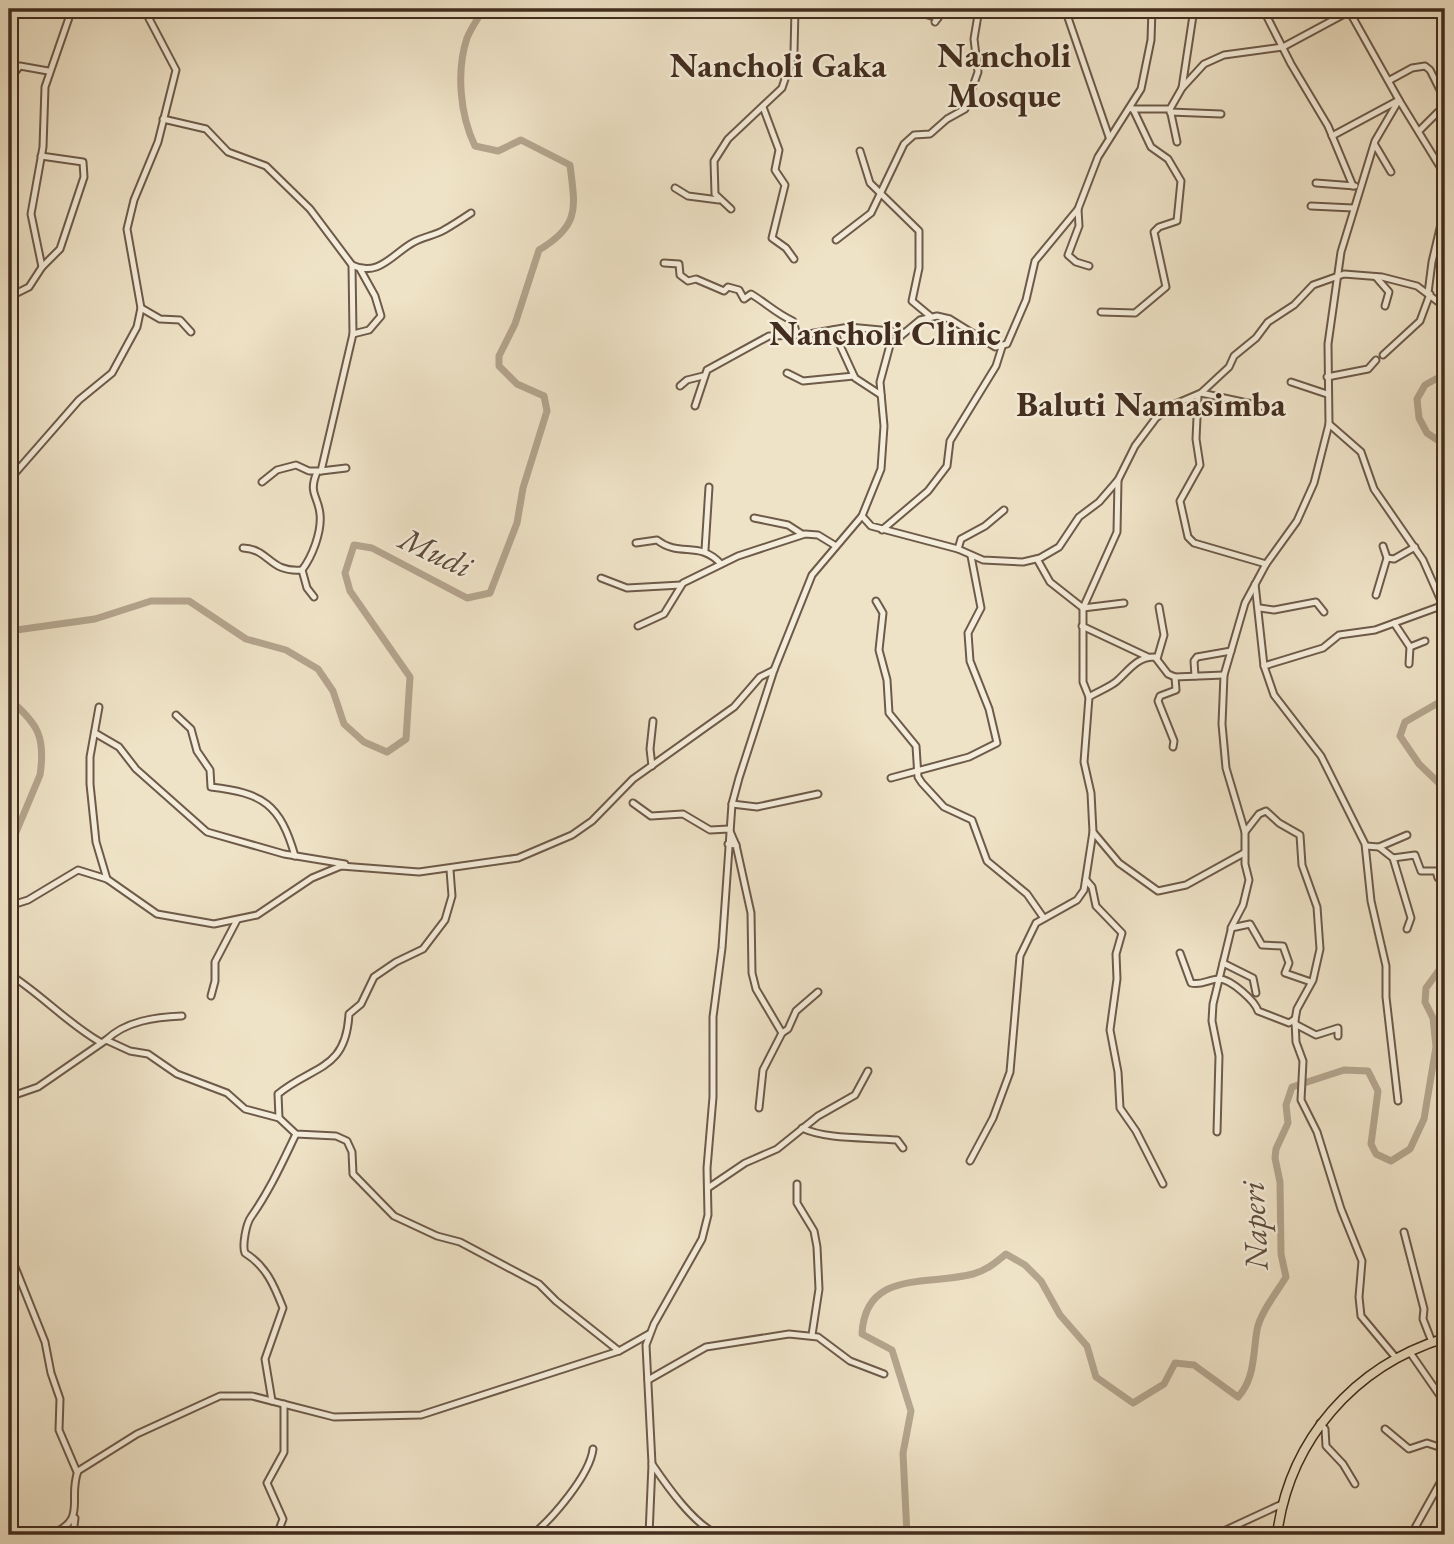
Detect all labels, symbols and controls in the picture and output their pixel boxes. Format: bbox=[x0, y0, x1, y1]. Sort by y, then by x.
district label: Nancholi Mosque bbox=[937, 32, 1071, 117]
district label: Nancholi Gaka bbox=[669, 42, 887, 87]
district label: Nancholi Clinic bbox=[769, 310, 1001, 355]
district label: Baluti Namasimba bbox=[1016, 381, 1286, 426]
water label: Mudi bbox=[391, 516, 481, 588]
water label: Naperi bbox=[1230, 1179, 1278, 1273]

